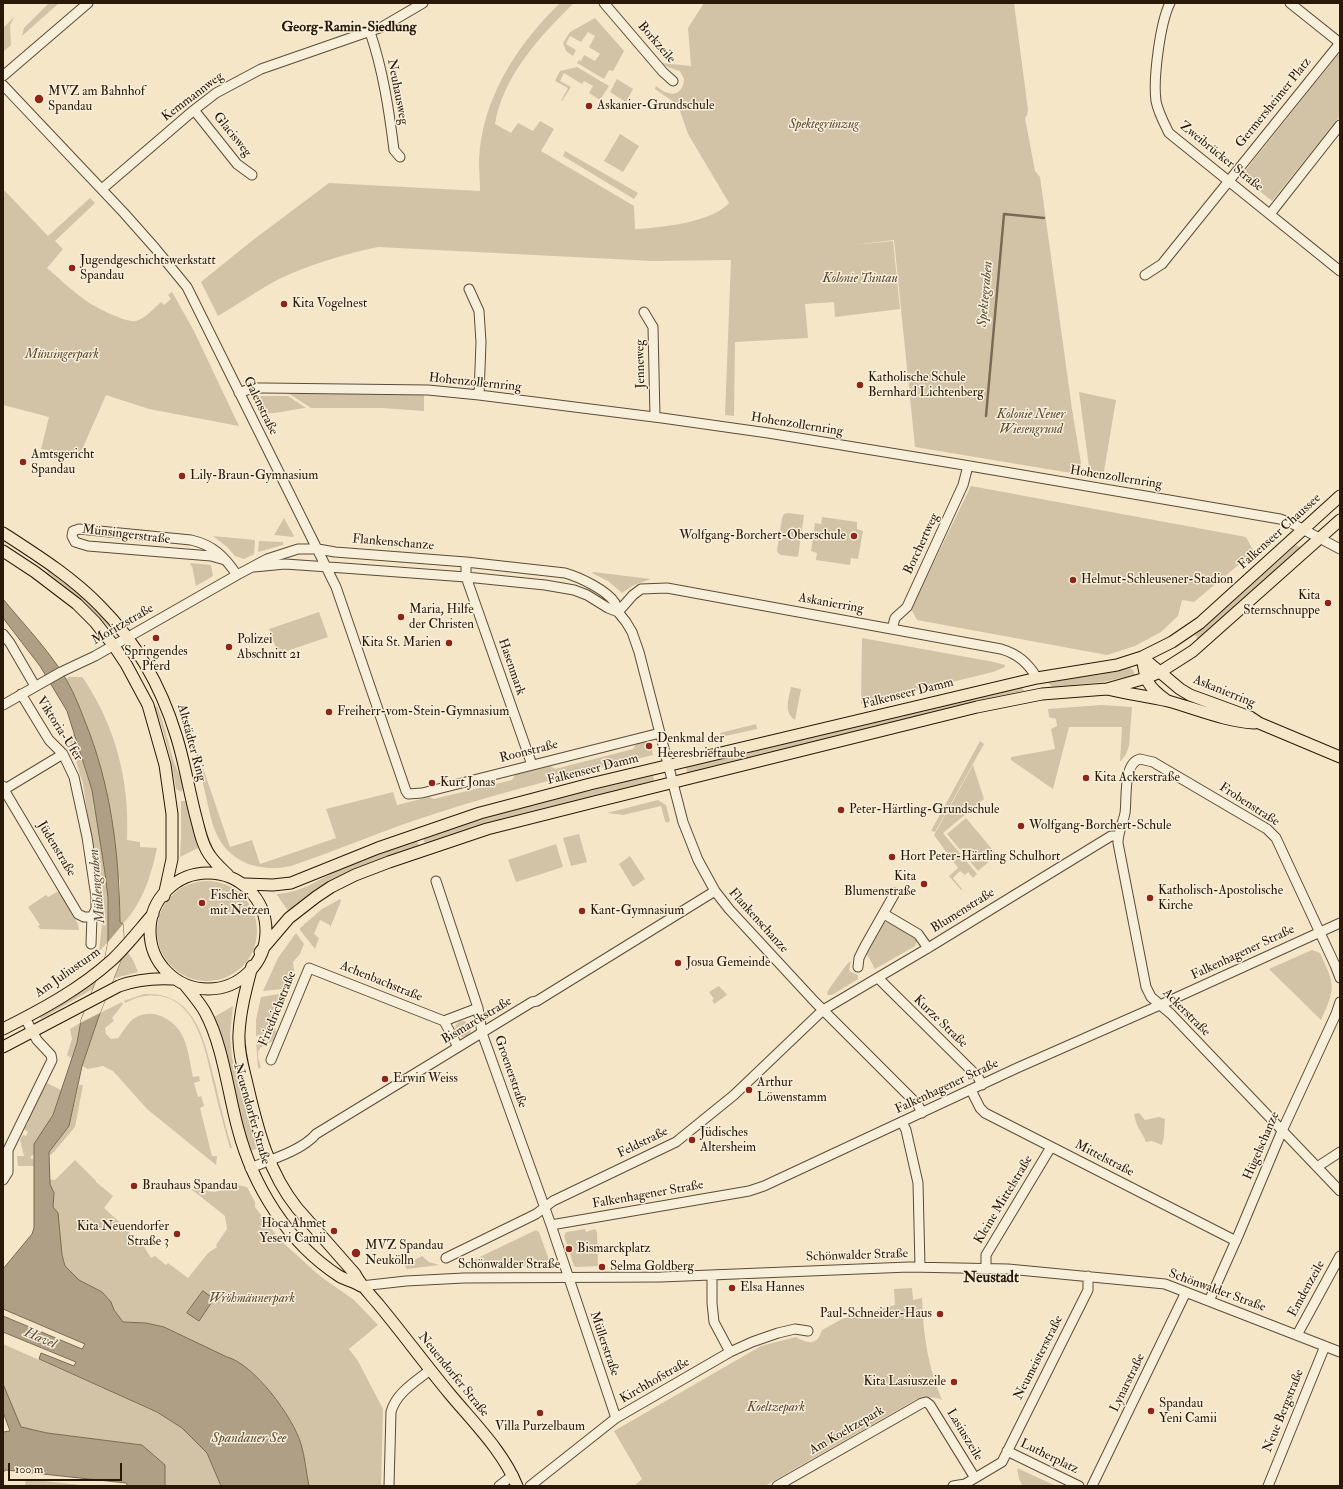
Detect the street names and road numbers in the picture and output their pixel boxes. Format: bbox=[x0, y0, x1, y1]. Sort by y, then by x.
street label: Borkzeile bbox=[634, 19, 678, 67]
street label: Germersheimer Platz bbox=[1233, 55, 1315, 151]
street label: Neuhausweg bbox=[383, 58, 411, 126]
street label: Kemmannweg bbox=[159, 69, 227, 125]
street label: Glacisweg bbox=[209, 110, 255, 160]
street label: Zweibrücker Straße bbox=[1176, 119, 1266, 195]
street label: Jenneweg bbox=[633, 339, 649, 389]
street label: Hohenzollernring bbox=[428, 370, 522, 396]
street label: Galenstraße bbox=[239, 374, 281, 438]
street label: Hohenzollernring bbox=[750, 410, 844, 440]
street label: Hohenzollernring bbox=[1069, 463, 1163, 493]
street label: Falkenseer Chaussee bbox=[1235, 491, 1325, 573]
street label: Borchertweg bbox=[901, 511, 943, 577]
street label: Münsingerstraße bbox=[81, 522, 171, 548]
street label: Flankenschanze bbox=[351, 532, 435, 554]
street label: Askanierring bbox=[797, 591, 865, 617]
street label: Moritzstraße bbox=[89, 601, 157, 649]
street label: Hasenmark bbox=[494, 637, 528, 697]
street label: Askanierring bbox=[1191, 672, 1257, 712]
street label: Falkenseer Damm bbox=[861, 675, 955, 713]
street label: Viktoria-Ufer bbox=[33, 694, 85, 764]
street label: Altstädter Ring bbox=[173, 703, 209, 783]
street label: Roonstraße bbox=[498, 737, 560, 767]
street label: Falkenseer Damm bbox=[546, 751, 640, 789]
street label: Frobenstraße bbox=[1216, 780, 1282, 830]
street label: Jüdenstraße bbox=[33, 819, 79, 879]
street label: Flankenschanze bbox=[725, 885, 791, 957]
street label: Blumenstraße bbox=[928, 885, 998, 937]
street label: Falkenhagener Straße bbox=[1189, 922, 1297, 984]
street label: Am Juliusturm bbox=[32, 945, 104, 1001]
street label: Achenbachstraße bbox=[338, 958, 424, 1006]
street label: Friedrichstraße bbox=[256, 969, 300, 1049]
street label: Ackerstraße bbox=[1159, 986, 1213, 1040]
street label: Kurze Straße bbox=[910, 992, 970, 1052]
street label: Bismarckstraße bbox=[439, 994, 515, 1048]
street label: Groenerstraße bbox=[490, 1034, 530, 1110]
street label: Falkenhagener Straße bbox=[893, 1056, 1001, 1118]
street label: Neuendorfer Straße bbox=[229, 1062, 273, 1166]
street label: Hügelschanze bbox=[1241, 1109, 1283, 1183]
street label: Feldstraße bbox=[615, 1124, 671, 1162]
street label: Mittelstraße bbox=[1072, 1137, 1136, 1181]
street label: Kleine Mittelstraße bbox=[971, 1153, 1037, 1247]
street label: Falkenhagener Straße bbox=[591, 1178, 705, 1212]
street label: Schönwalder Straße bbox=[806, 1246, 908, 1266]
street label: Schönwalder Straße bbox=[458, 1257, 560, 1273]
street label: Emdenzeile bbox=[1285, 1258, 1329, 1320]
street label: Schönwalder Straße bbox=[1166, 1266, 1268, 1316]
street label: Müllerstraße bbox=[586, 1310, 622, 1378]
street label: Neumeisterstraße bbox=[1011, 1313, 1067, 1403]
street label: Neuendorfer Straße bbox=[414, 1330, 492, 1420]
street label: Lynarstraße bbox=[1107, 1351, 1149, 1415]
street label: Kirchhofstraße bbox=[617, 1355, 693, 1407]
street label: Neue Bergstraße bbox=[1260, 1367, 1308, 1455]
street label: Am Koeltzepark bbox=[807, 1403, 887, 1459]
street label: Lasiuszeile bbox=[942, 1406, 986, 1464]
street label: Lutherplatz bbox=[1017, 1436, 1081, 1478]

